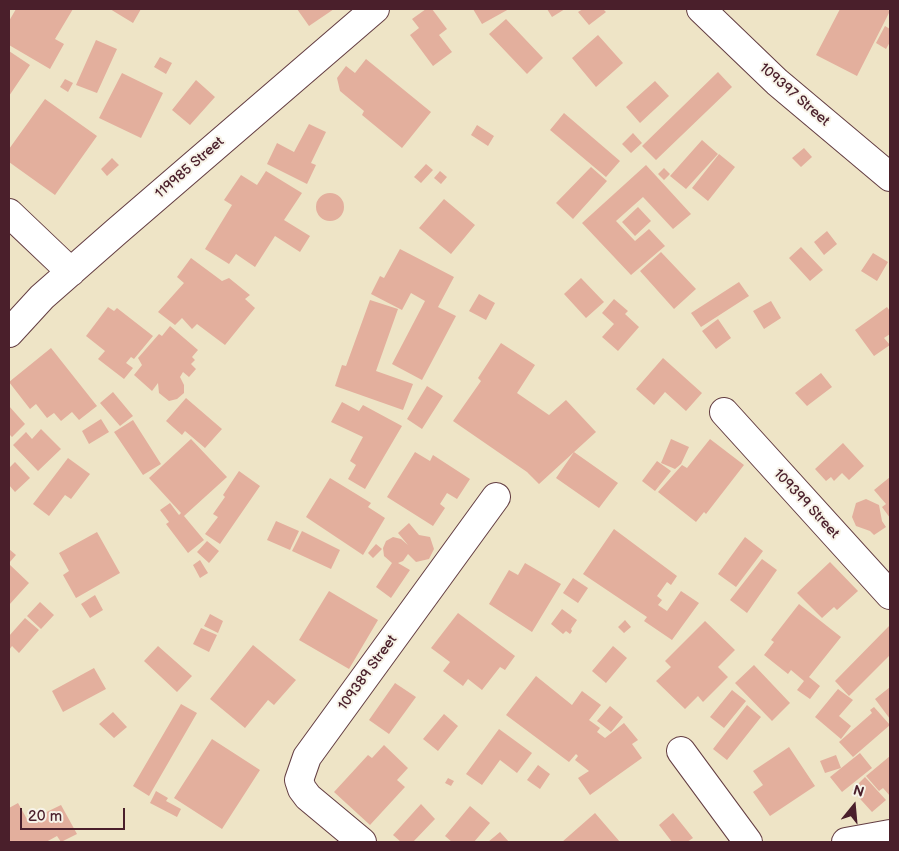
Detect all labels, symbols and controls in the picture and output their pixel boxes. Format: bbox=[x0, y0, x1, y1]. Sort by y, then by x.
street label: 109397 Street bbox=[755, 60, 833, 130]
street label: 119985 Street bbox=[152, 134, 228, 202]
street label: 109399 Street bbox=[770, 466, 842, 542]
street label: 109389 Street bbox=[335, 632, 401, 714]
north arrow bbox=[829, 781, 879, 831]
text: N bbox=[851, 782, 866, 801]
scale bar bbox=[22, 798, 128, 830]
text: 20 m bbox=[28, 807, 62, 826]

